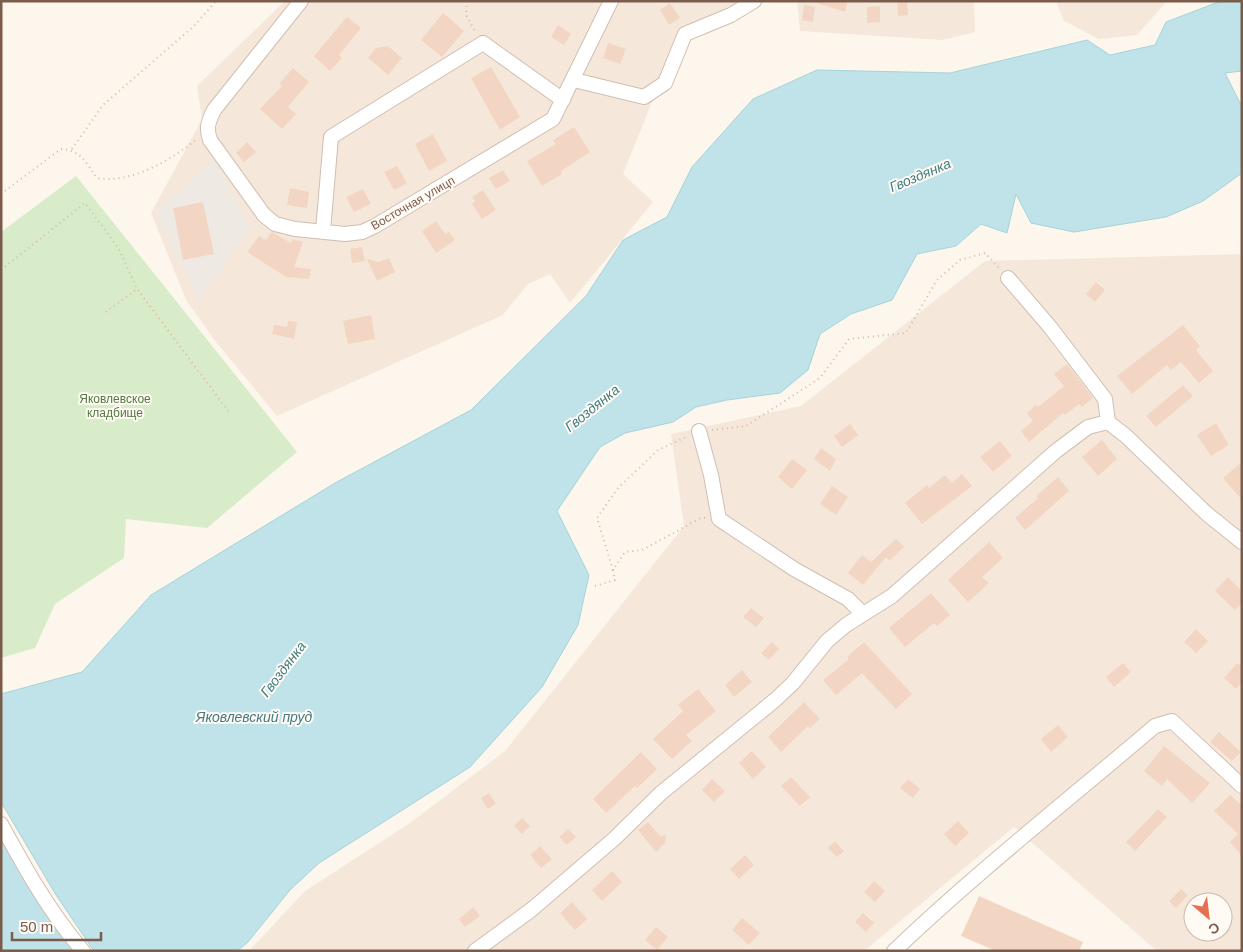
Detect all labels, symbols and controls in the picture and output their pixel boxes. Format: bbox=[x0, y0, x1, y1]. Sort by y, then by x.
water label: Гвоздянка bbox=[887, 155, 953, 195]
street label: Восточная улицп bbox=[369, 173, 457, 233]
water label: Гвоздянка bbox=[562, 381, 623, 435]
park label: Яковлевское кладбище bbox=[79, 392, 151, 420]
water label: Гвоздянка bbox=[257, 638, 309, 700]
water label: Яковлевский пруд bbox=[195, 709, 312, 725]
north arrow bbox=[1183, 892, 1233, 942]
scale bar bbox=[12, 910, 101, 942]
text: 50 m bbox=[20, 918, 53, 935]
text: С bbox=[1206, 919, 1222, 938]

